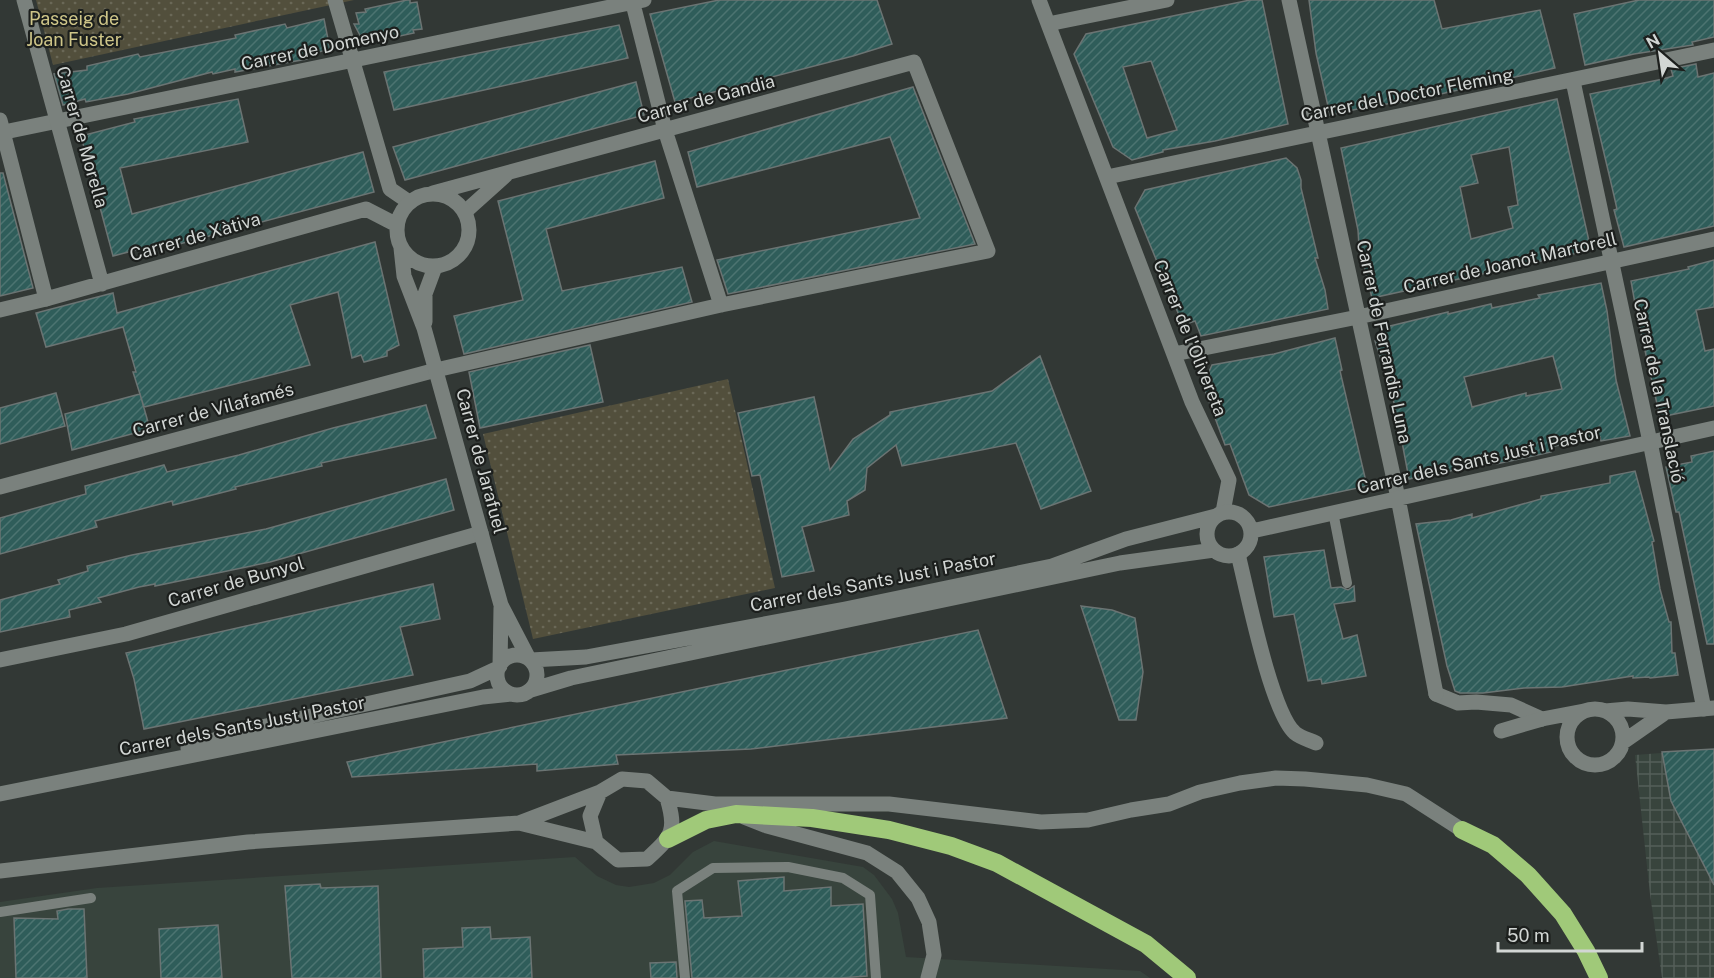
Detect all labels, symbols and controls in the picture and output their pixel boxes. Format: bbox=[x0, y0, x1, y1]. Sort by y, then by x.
park label: Passeig de Joan Fuster bbox=[26, 8, 122, 50]
street label: Carrer de Domenyo bbox=[239, 21, 401, 75]
north arrow bbox=[1630, 24, 1690, 84]
text: N bbox=[1643, 30, 1663, 53]
street label: Carrer de Morella bbox=[52, 64, 113, 210]
street label: Carrer del Doctor Fleming bbox=[1299, 64, 1515, 125]
street label: Carrer de Gandia bbox=[635, 70, 777, 127]
street label: Carrer de Xàtiva bbox=[127, 208, 263, 265]
street label: Carrer de Joanot Martorell bbox=[1401, 228, 1619, 297]
street label: Carrer de Ferrandis Luna bbox=[1353, 238, 1416, 446]
street label: Carrer de l'Olivereta bbox=[1149, 256, 1232, 419]
street label: Carrer de la Translació bbox=[1630, 297, 1689, 485]
street label: Carrer de Vilafamés bbox=[130, 378, 296, 441]
street label: Carrer de Jarafuel bbox=[452, 386, 511, 536]
street label: Carrer dels Sants Just i Pastor bbox=[1355, 421, 1603, 498]
street label: Carrer dels Sants Just i Pastor bbox=[748, 547, 998, 616]
street label: Carrer de Bunyol bbox=[165, 552, 306, 611]
street label: Carrer dels Sants Just i Pastor bbox=[117, 691, 367, 760]
scale bar bbox=[1498, 915, 1642, 953]
text: 50 m bbox=[1507, 925, 1550, 946]

